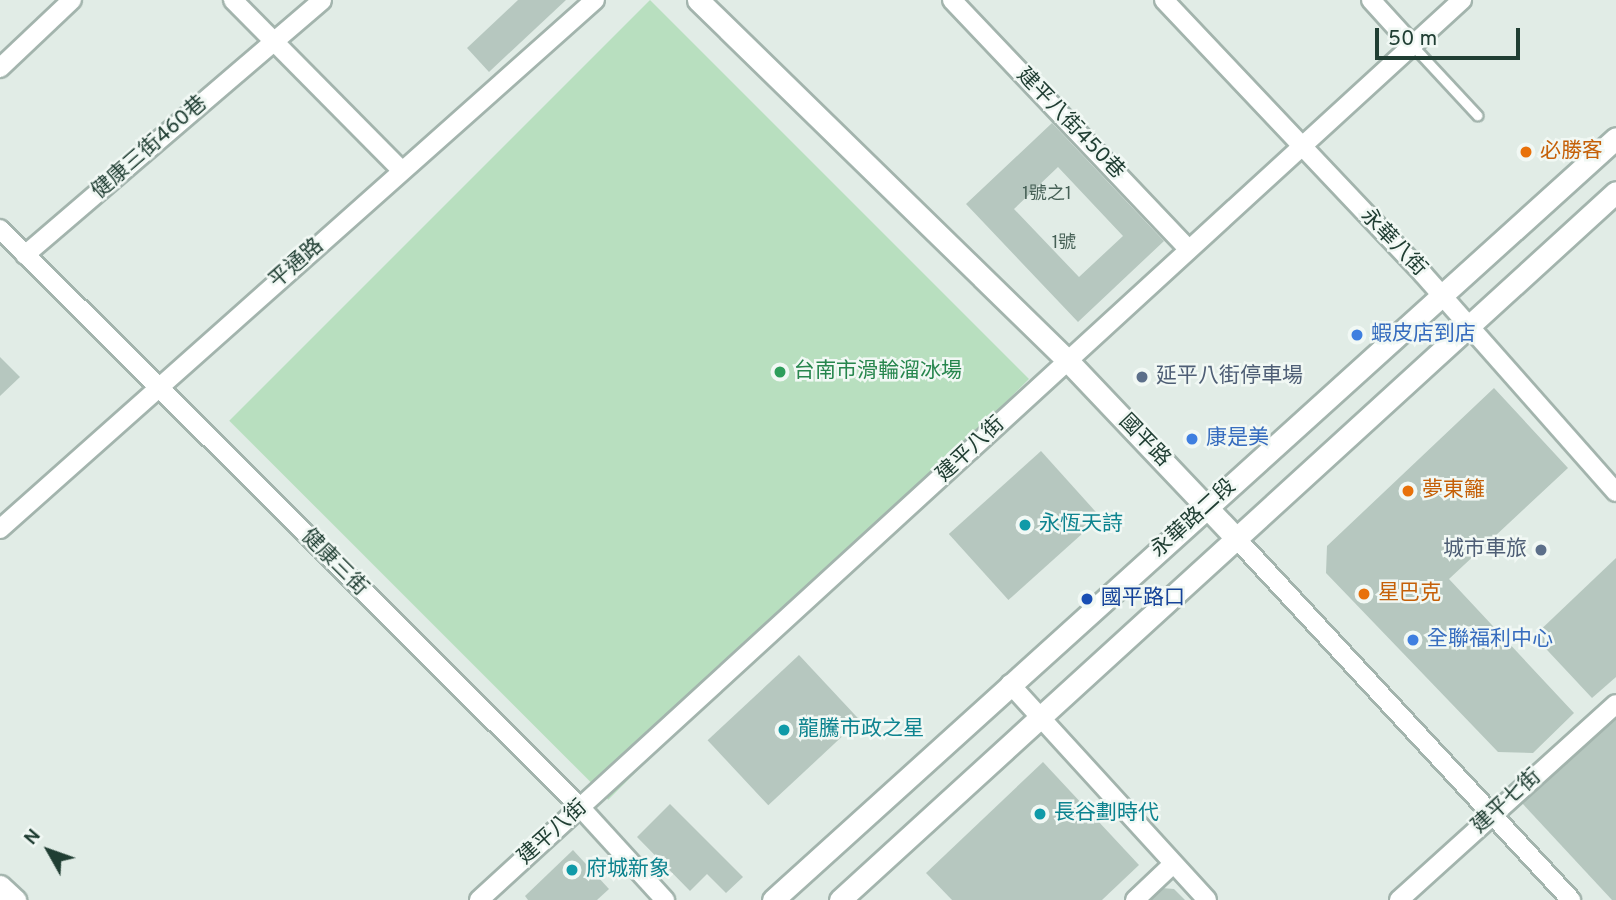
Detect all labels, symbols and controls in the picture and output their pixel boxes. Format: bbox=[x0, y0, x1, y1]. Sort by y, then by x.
scale bar bbox=[1378, 14, 1523, 58]
text: 50 m bbox=[1388, 26, 1437, 53]
street label: 建平八街450巷 bbox=[1011, 63, 1129, 185]
street label: 健康三街460巷 bbox=[87, 91, 213, 205]
place label: 必勝客 bbox=[1540, 139, 1603, 165]
marker: 必勝客 bbox=[1518, 144, 1534, 160]
house number: 1號之1 bbox=[1022, 184, 1072, 206]
street label: 永華八街 bbox=[1355, 204, 1431, 282]
house number: 1號 bbox=[1052, 233, 1076, 255]
street label: 平通路 bbox=[265, 234, 329, 294]
place label: 蝦皮店到店 bbox=[1371, 322, 1476, 348]
marker: 蝦皮店到店 bbox=[1349, 327, 1365, 343]
place label: 台南市滑輪溜冰場 bbox=[794, 359, 962, 385]
marker: 台南市滑輪溜冰場 bbox=[772, 364, 788, 380]
place label: 延平八街停車場 bbox=[1156, 364, 1303, 390]
marker: 延平八街停車場 bbox=[1134, 369, 1150, 385]
street label: 國平路 bbox=[1113, 410, 1175, 472]
street label: 建平八街 bbox=[932, 412, 1010, 488]
place label: 康是美 bbox=[1206, 426, 1269, 452]
marker: 康是美 bbox=[1184, 431, 1200, 447]
street label: 永華路二段 bbox=[1147, 475, 1241, 563]
place label: 夢東籬 bbox=[1422, 478, 1485, 504]
marker: 夢東籬 bbox=[1400, 483, 1416, 499]
place label: 永恆天詩 bbox=[1039, 512, 1123, 538]
marker: 永恆天詩 bbox=[1017, 517, 1033, 533]
street label: 健康三街 bbox=[295, 524, 373, 602]
place label: 城市車旅 bbox=[1443, 537, 1527, 563]
marker: 城市車旅 bbox=[1533, 542, 1549, 558]
place label: 星巴克 bbox=[1378, 581, 1441, 607]
place label: 國平路口 bbox=[1101, 586, 1185, 612]
marker: 星巴克 bbox=[1356, 586, 1372, 602]
marker: 國平路口 bbox=[1079, 591, 1095, 607]
place label: 全聯福利中心 bbox=[1427, 627, 1553, 653]
marker: 全聯福利中心 bbox=[1405, 632, 1421, 648]
place label: 龍騰市政之星 bbox=[798, 717, 924, 743]
marker: 龍騰市政之星 bbox=[776, 722, 792, 738]
street label: 建平七街 bbox=[1467, 765, 1547, 839]
street label: 建平八街 bbox=[513, 796, 593, 870]
place label: 長谷劃時代 bbox=[1054, 801, 1159, 827]
marker: 長谷劃時代 bbox=[1032, 806, 1048, 822]
north arrow bbox=[14, 816, 84, 886]
text: N bbox=[19, 825, 46, 850]
place label: 府城新象 bbox=[586, 857, 670, 883]
marker: 府城新象 bbox=[564, 862, 580, 878]

